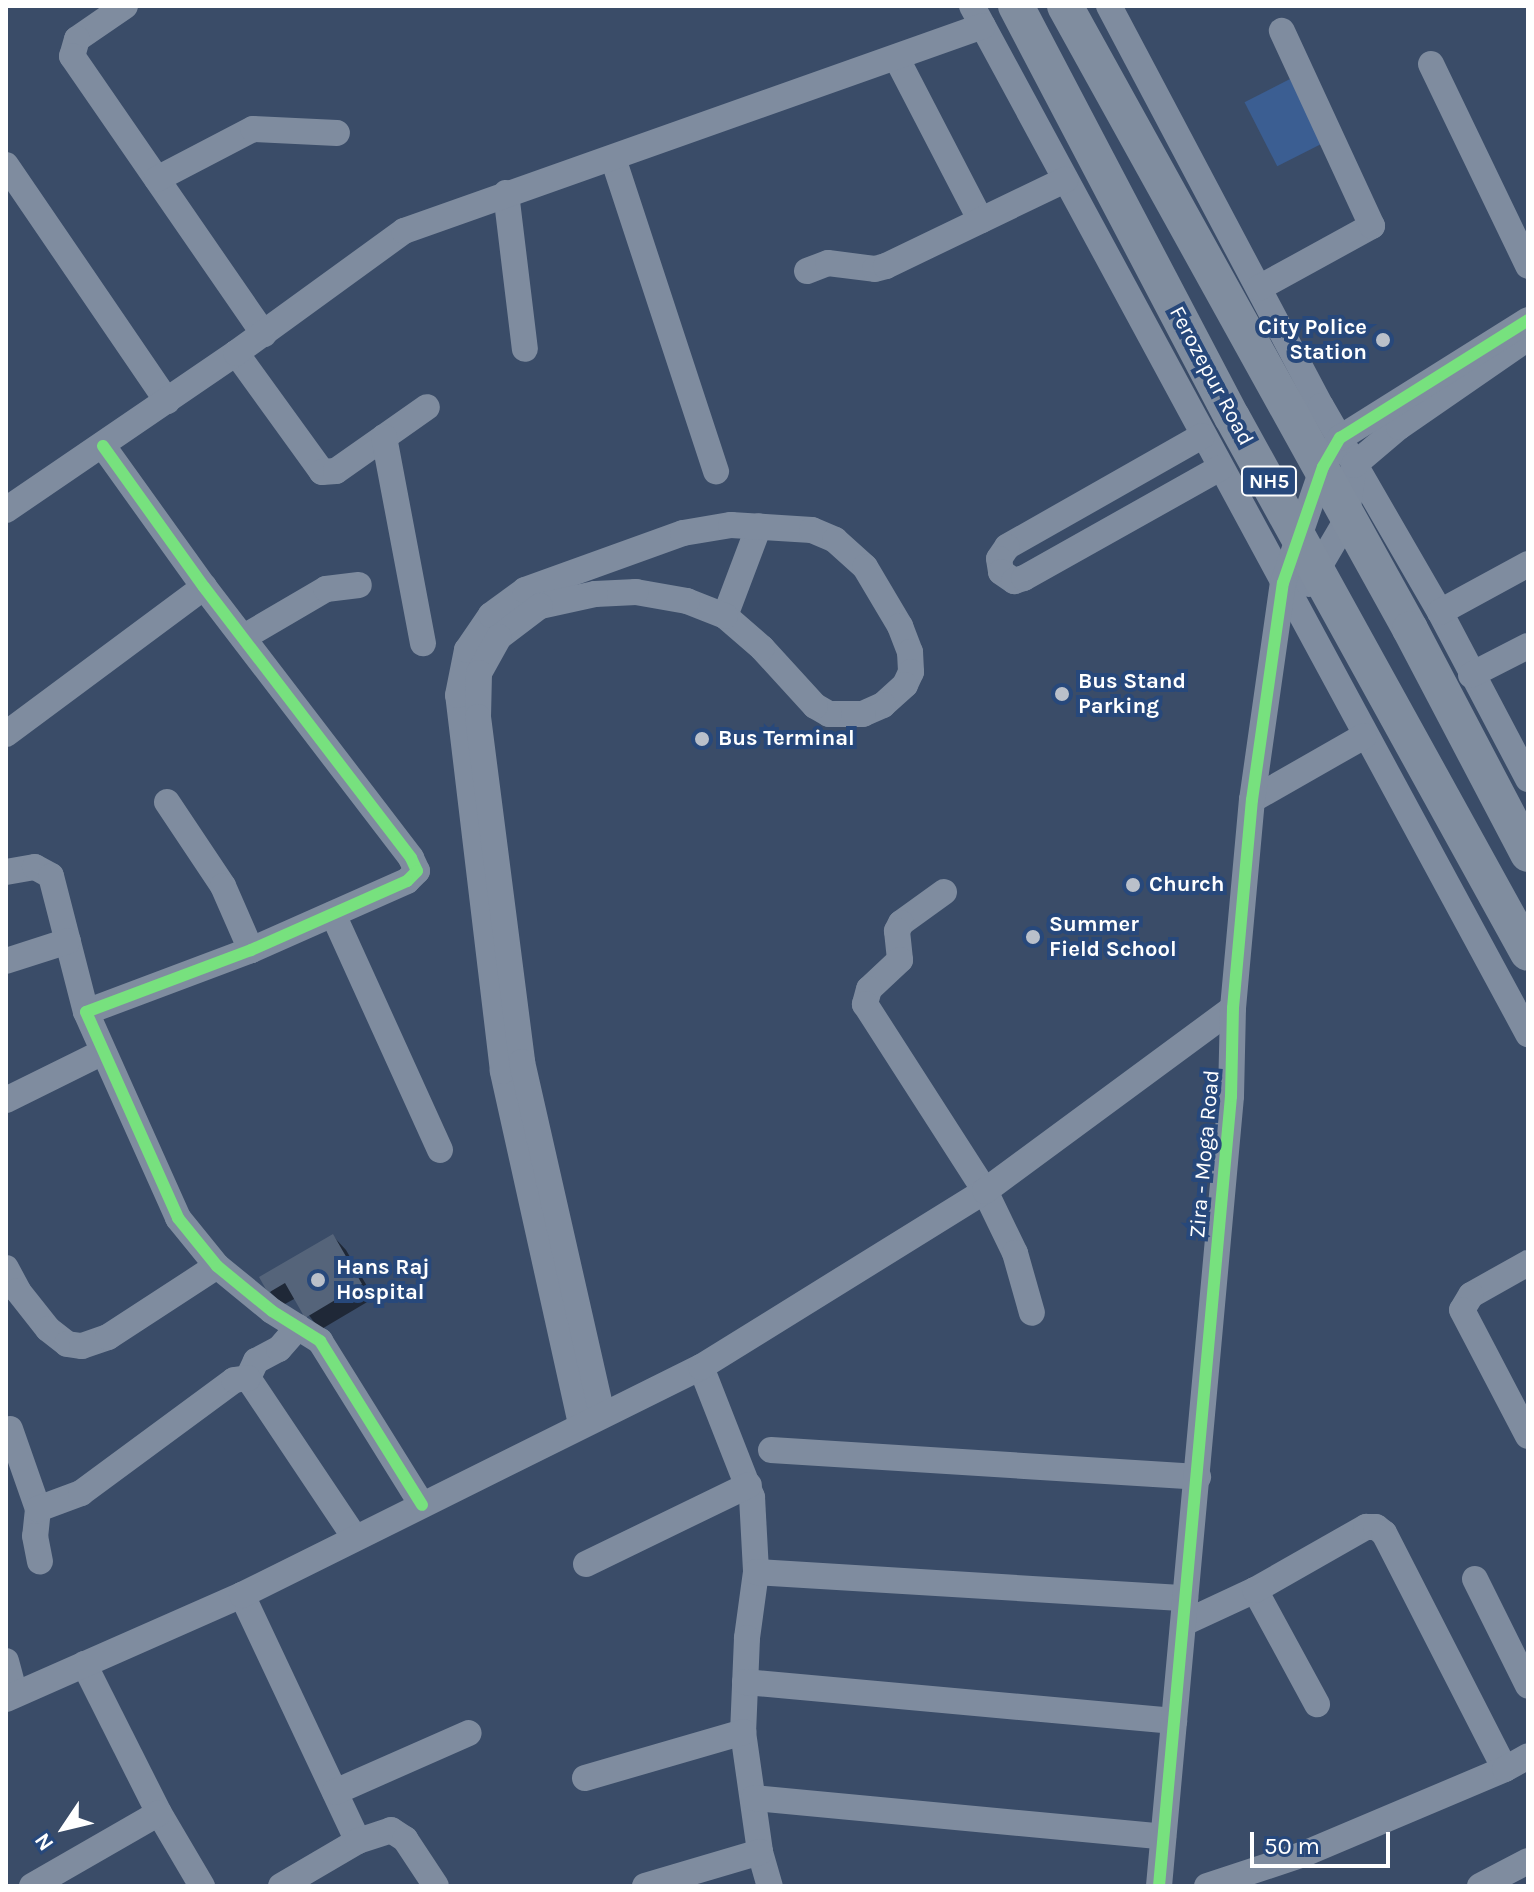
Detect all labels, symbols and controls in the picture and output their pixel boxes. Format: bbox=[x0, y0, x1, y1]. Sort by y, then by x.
street label: Ferozepur Road bbox=[1163, 302, 1259, 450]
place label: City Police Station bbox=[1258, 314, 1367, 366]
marker: City Police Station bbox=[1374, 331, 1392, 349]
road number: NH5 bbox=[1239, 465, 1299, 497]
place label: Bus Stand Parking bbox=[1078, 668, 1186, 720]
marker: Bus Stand Parking bbox=[1053, 685, 1071, 703]
place label: Bus Terminal bbox=[718, 726, 855, 752]
marker: Bus Terminal bbox=[693, 730, 711, 748]
place label: Church bbox=[1149, 872, 1224, 898]
marker: Church bbox=[1124, 876, 1142, 894]
place label: Summer Field School bbox=[1049, 911, 1177, 962]
marker: Summer Field School bbox=[1024, 928, 1042, 946]
street label: Zira - Moga Road bbox=[1184, 1069, 1226, 1239]
place label: Hans Raj Hospital bbox=[336, 1254, 430, 1306]
marker: Hans Raj Hospital bbox=[307, 1269, 329, 1291]
north arrow bbox=[24, 1788, 104, 1868]
scale bar bbox=[1254, 1816, 1394, 1866]
text: N bbox=[29, 1828, 60, 1856]
text: 50 m bbox=[1264, 1832, 1320, 1860]

